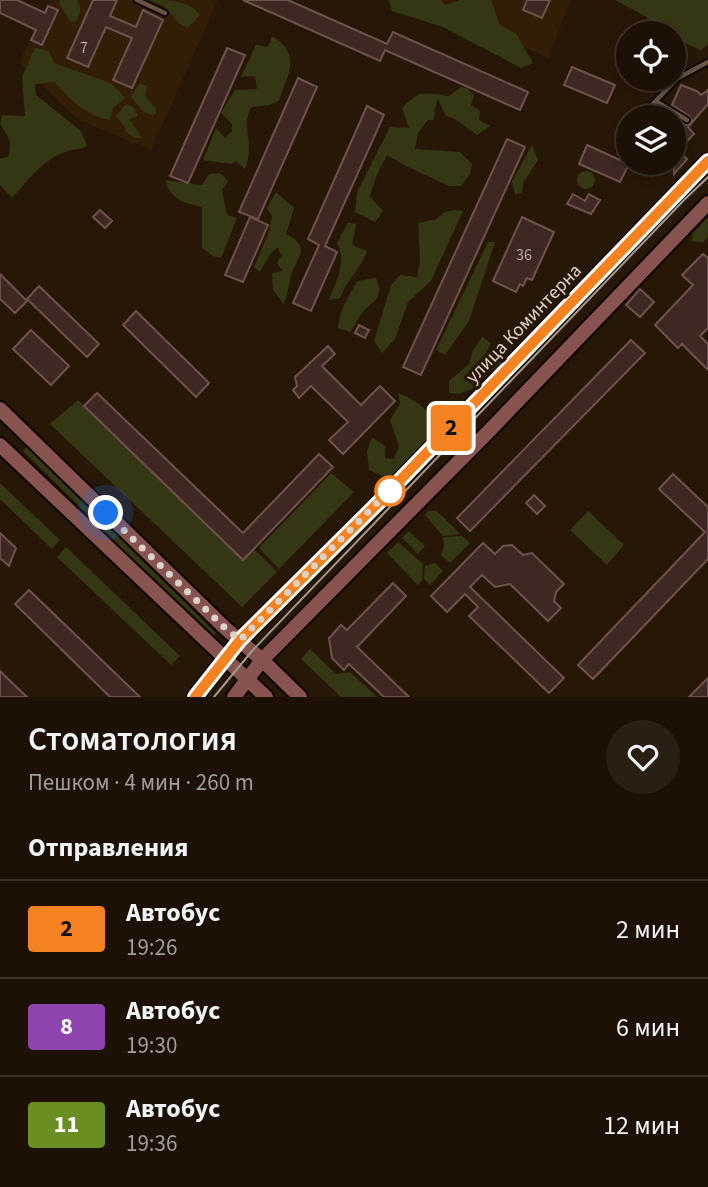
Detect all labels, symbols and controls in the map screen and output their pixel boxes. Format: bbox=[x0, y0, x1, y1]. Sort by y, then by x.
map controls bbox=[616, 21, 686, 175]
button: locate bbox=[616, 21, 686, 91]
house number: 7 bbox=[80, 37, 88, 59]
button: layers bbox=[616, 105, 686, 175]
house number: 36 bbox=[516, 244, 532, 266]
street label: улица Коминтерна bbox=[460, 258, 588, 390]
line badge: 2 bbox=[428, 405, 474, 451]
text: 2 bbox=[445, 410, 457, 445]
unlabelled marker bbox=[375, 476, 405, 506]
your location bbox=[88, 495, 123, 530]
text: Стоматология bbox=[28, 716, 237, 763]
button: heart bbox=[606, 720, 680, 794]
text: Пешком · 4 мин · 260 m bbox=[28, 766, 254, 799]
text: Отправления bbox=[28, 829, 188, 866]
text: Автобус bbox=[126, 894, 220, 931]
text: 2 bbox=[60, 911, 73, 946]
text: 2 мин bbox=[616, 911, 680, 948]
text: 19:26 bbox=[126, 931, 177, 964]
text: Автобус bbox=[126, 992, 220, 1029]
text: 8 bbox=[60, 1009, 73, 1044]
text: 6 мин bbox=[616, 1009, 680, 1046]
text: 19:30 bbox=[126, 1029, 177, 1062]
text: Автобус bbox=[126, 1090, 220, 1127]
text: 11 bbox=[54, 1107, 79, 1142]
text: 12 мин bbox=[603, 1107, 680, 1144]
text: 19:36 bbox=[126, 1127, 177, 1160]

